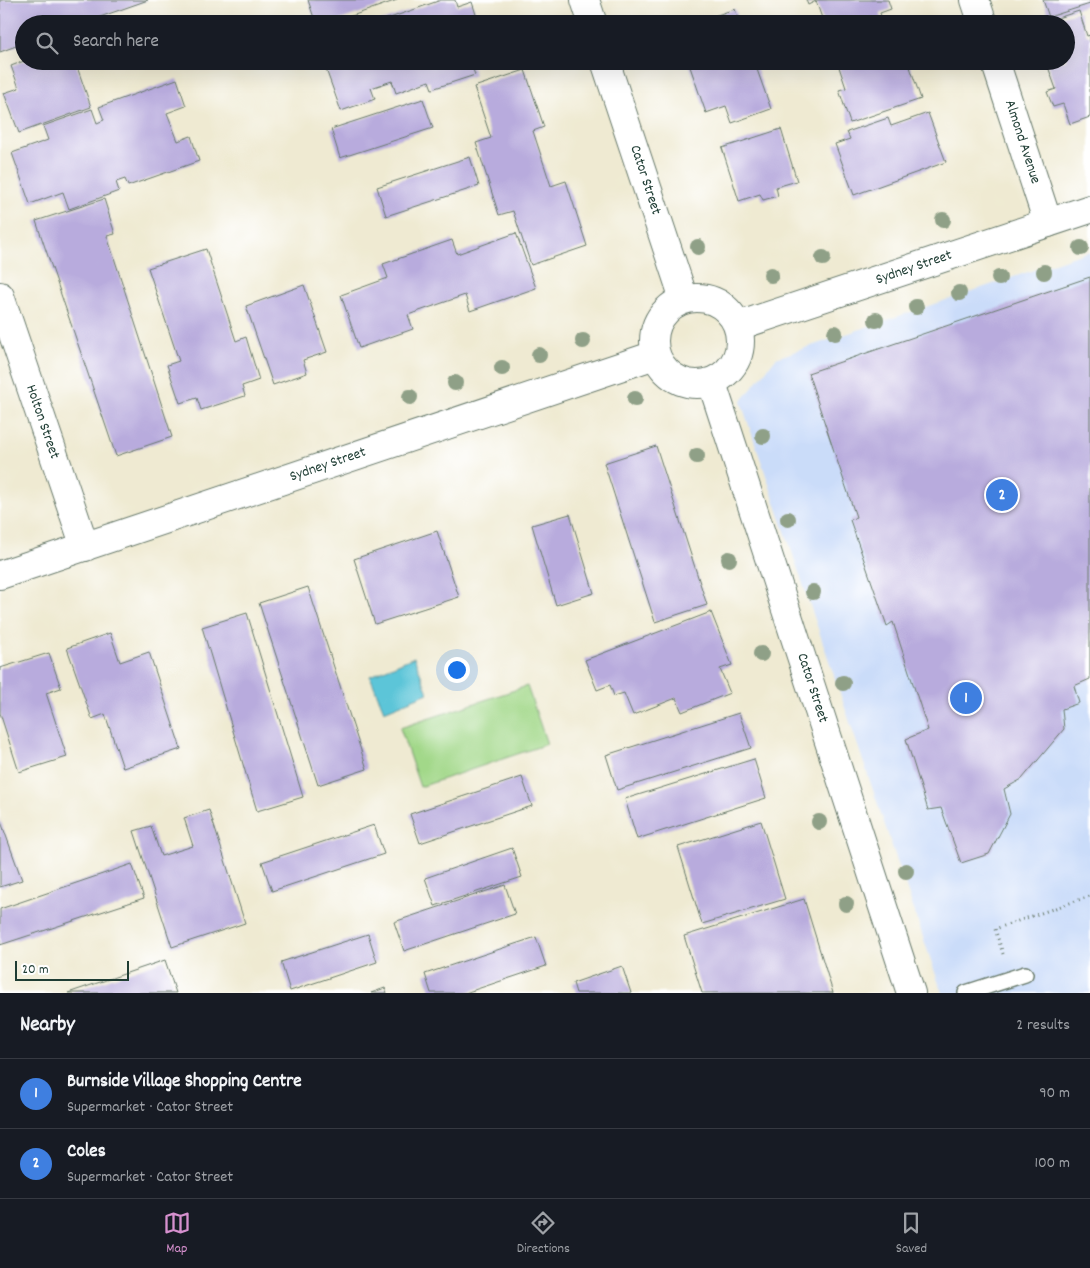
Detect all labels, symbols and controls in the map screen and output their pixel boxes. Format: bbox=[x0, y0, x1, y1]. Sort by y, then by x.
search box bbox=[15, 15, 1075, 70]
icon: search bbox=[33, 29, 61, 57]
text: Search here bbox=[73, 29, 159, 56]
street label: Almond Avenue bbox=[998, 97, 1046, 187]
street label: Cator Street bbox=[623, 142, 667, 218]
street label: Sydney Street bbox=[873, 245, 955, 291]
street label: Holton Street bbox=[19, 382, 65, 462]
street label: Sydney Street bbox=[287, 442, 369, 488]
pin: 2 bbox=[986, 476, 1018, 514]
street label: Cator Street bbox=[790, 650, 834, 726]
your location bbox=[444, 657, 470, 683]
pin: 1 bbox=[950, 679, 982, 717]
scale bar bbox=[15, 958, 129, 981]
text: 20 m bbox=[22, 960, 49, 980]
text: Nearby bbox=[20, 1011, 75, 1041]
text: 2 results bbox=[1016, 1014, 1070, 1037]
text: Burnside Village Shopping Centre bbox=[67, 1069, 302, 1096]
text: 1 bbox=[34, 1082, 38, 1105]
text: 90 m bbox=[1039, 1082, 1070, 1105]
text: Supermarket · Cator Street bbox=[67, 1096, 233, 1119]
text: Coles bbox=[67, 1139, 106, 1166]
text: 2 bbox=[33, 1152, 40, 1175]
text: 100 m bbox=[1034, 1152, 1070, 1175]
text: Supermarket · Cator Street bbox=[67, 1166, 233, 1189]
tab: Map bbox=[163, 1209, 191, 1259]
tab: Directions bbox=[517, 1209, 570, 1259]
tab: Saved bbox=[896, 1209, 927, 1259]

